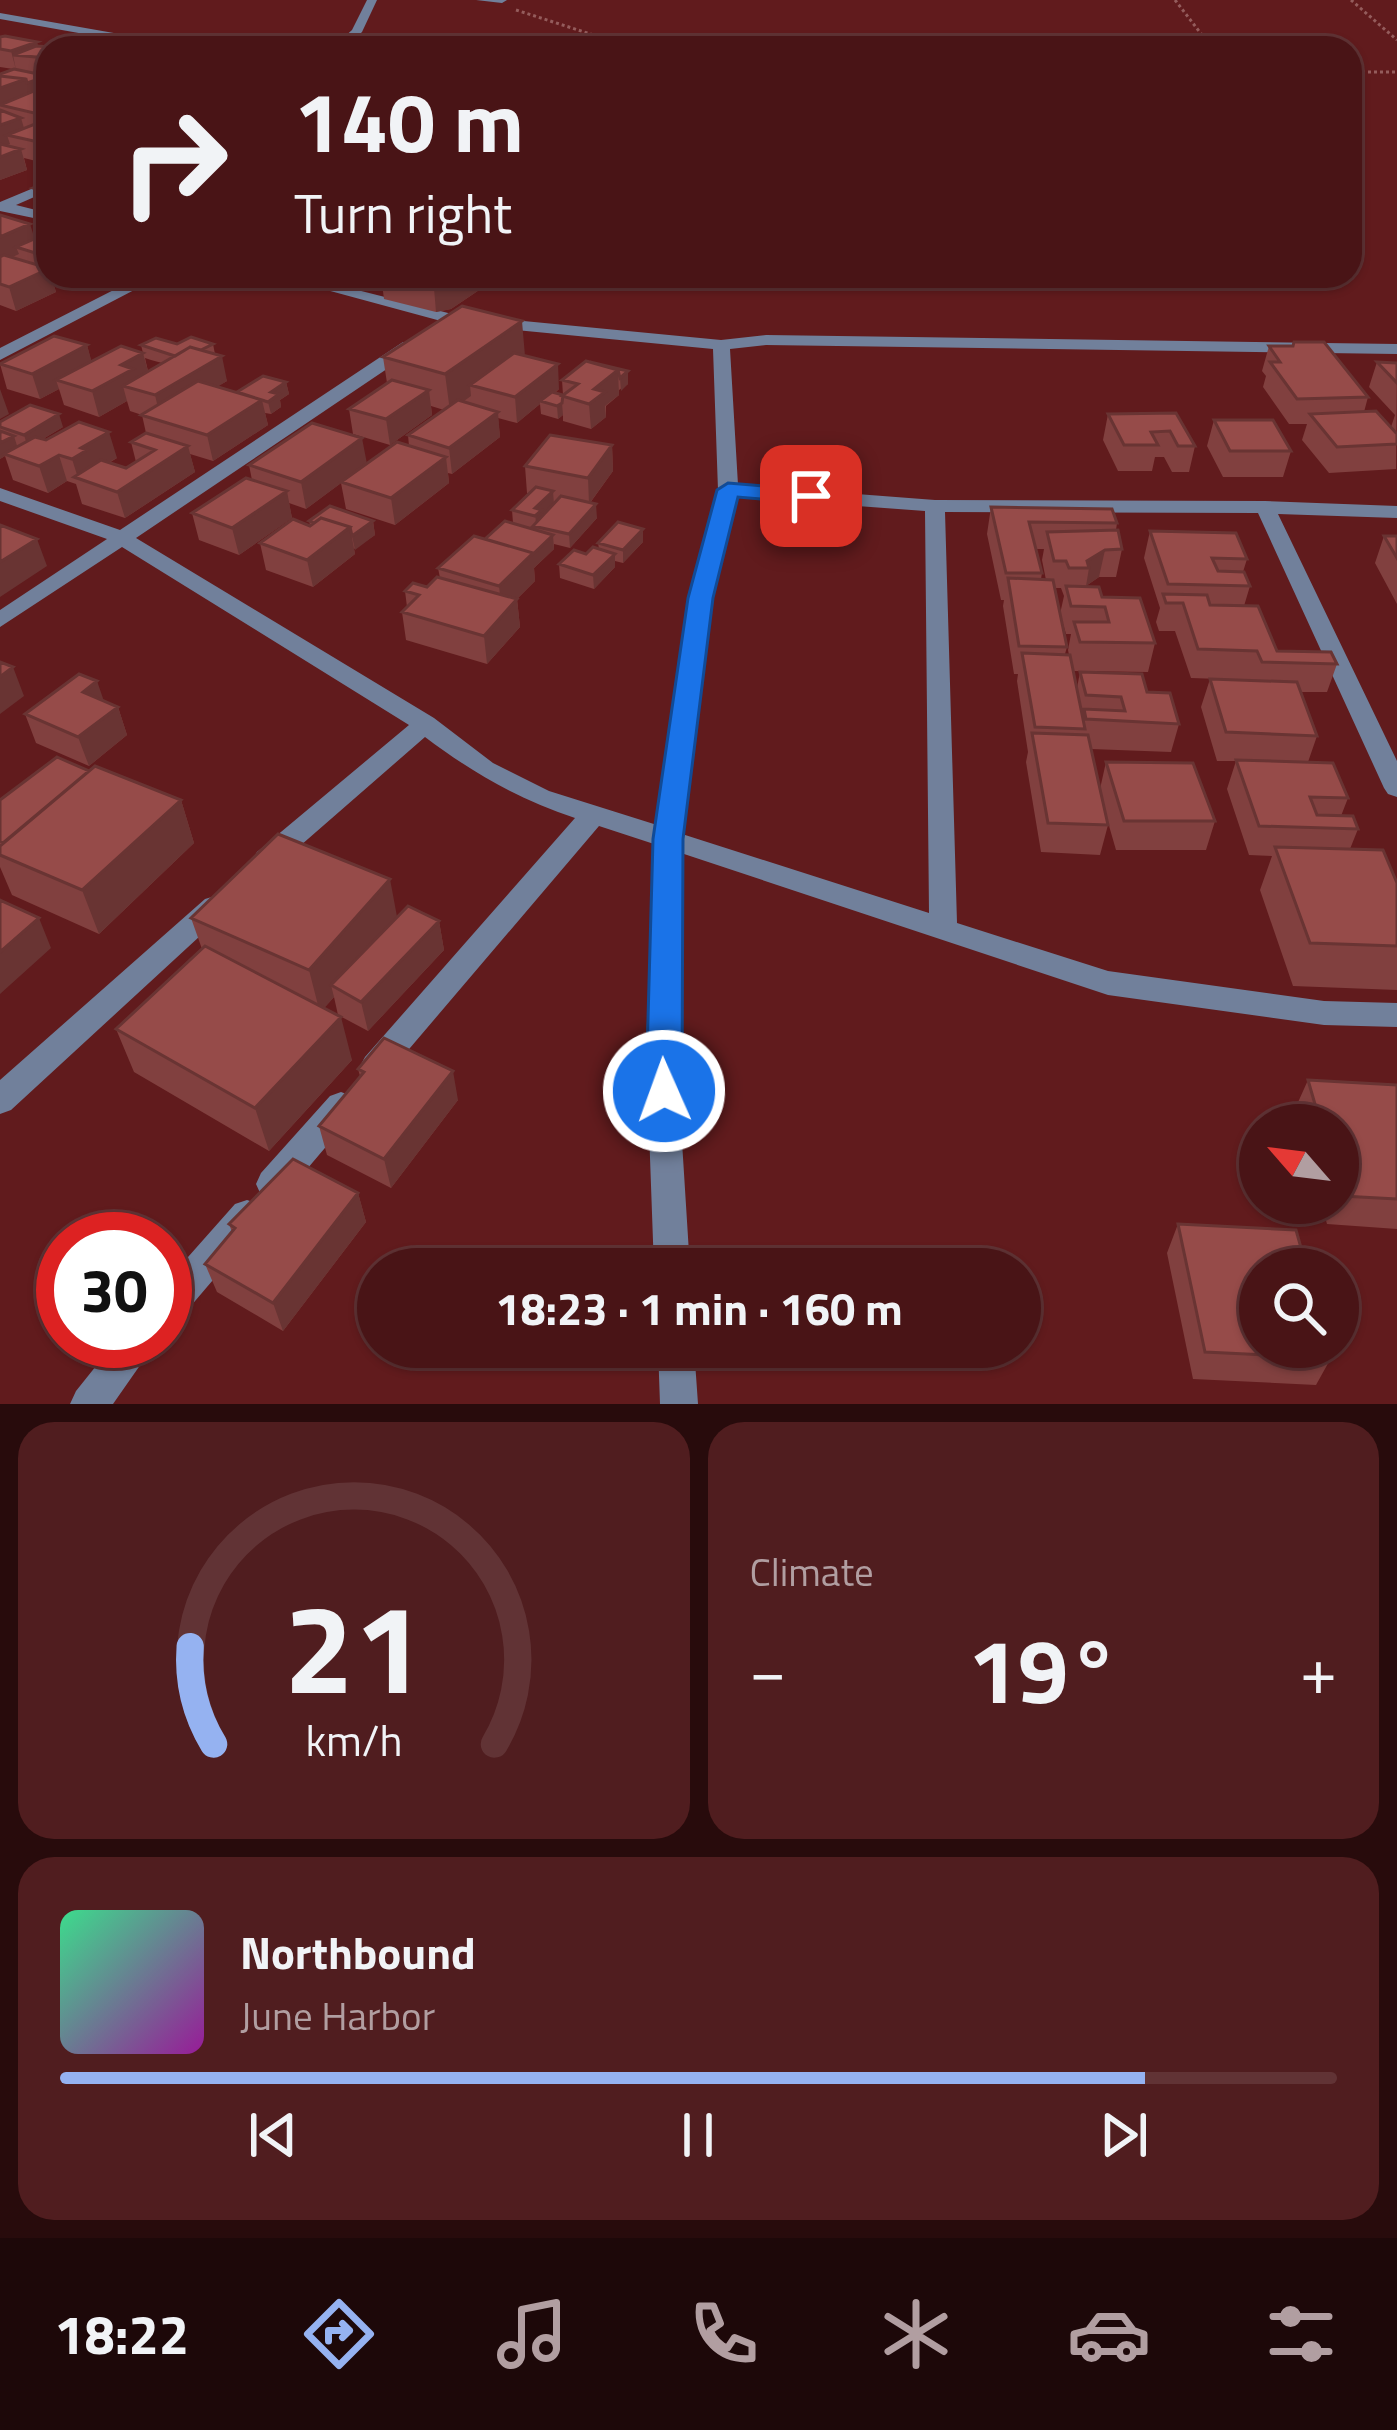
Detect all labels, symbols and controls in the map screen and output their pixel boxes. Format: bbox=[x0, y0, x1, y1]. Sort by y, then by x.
text: 140 m bbox=[294, 57, 524, 185]
icon: right bbox=[96, 84, 252, 240]
text: Turn right bbox=[294, 172, 512, 254]
pin bbox=[760, 445, 862, 547]
icon: arrive bbox=[778, 463, 844, 529]
position arrow bbox=[601, 1028, 727, 1154]
north arrow bbox=[1239, 1104, 1359, 1224]
map controls bbox=[1239, 1104, 1359, 1368]
speed limit sign: 30 bbox=[36, 1212, 192, 1368]
button: search bbox=[1239, 1248, 1359, 1368]
text: 18:23 · 1 min · 160 m bbox=[495, 1274, 903, 1342]
text: Climate bbox=[750, 1542, 874, 1601]
text: 21 bbox=[284, 1552, 424, 1741]
text: 19° bbox=[968, 1601, 1119, 1738]
text: − bbox=[750, 1619, 786, 1720]
text: + bbox=[1300, 1619, 1337, 1720]
text: km/h bbox=[305, 1706, 402, 1772]
text: Northbound bbox=[240, 1918, 476, 1986]
text: June Harbor bbox=[240, 1986, 435, 2045]
icon: previous bbox=[240, 2102, 306, 2168]
icon: pause bbox=[665, 2102, 731, 2168]
icon: next bbox=[1091, 2102, 1157, 2168]
icon: directions bbox=[297, 2292, 381, 2376]
icon: music bbox=[490, 2292, 574, 2376]
icon: phone bbox=[682, 2292, 766, 2376]
icon: climate bbox=[874, 2292, 958, 2376]
icon: car bbox=[1067, 2292, 1151, 2376]
icon: filters bbox=[1259, 2292, 1343, 2376]
text: 18:22 bbox=[54, 2293, 189, 2375]

